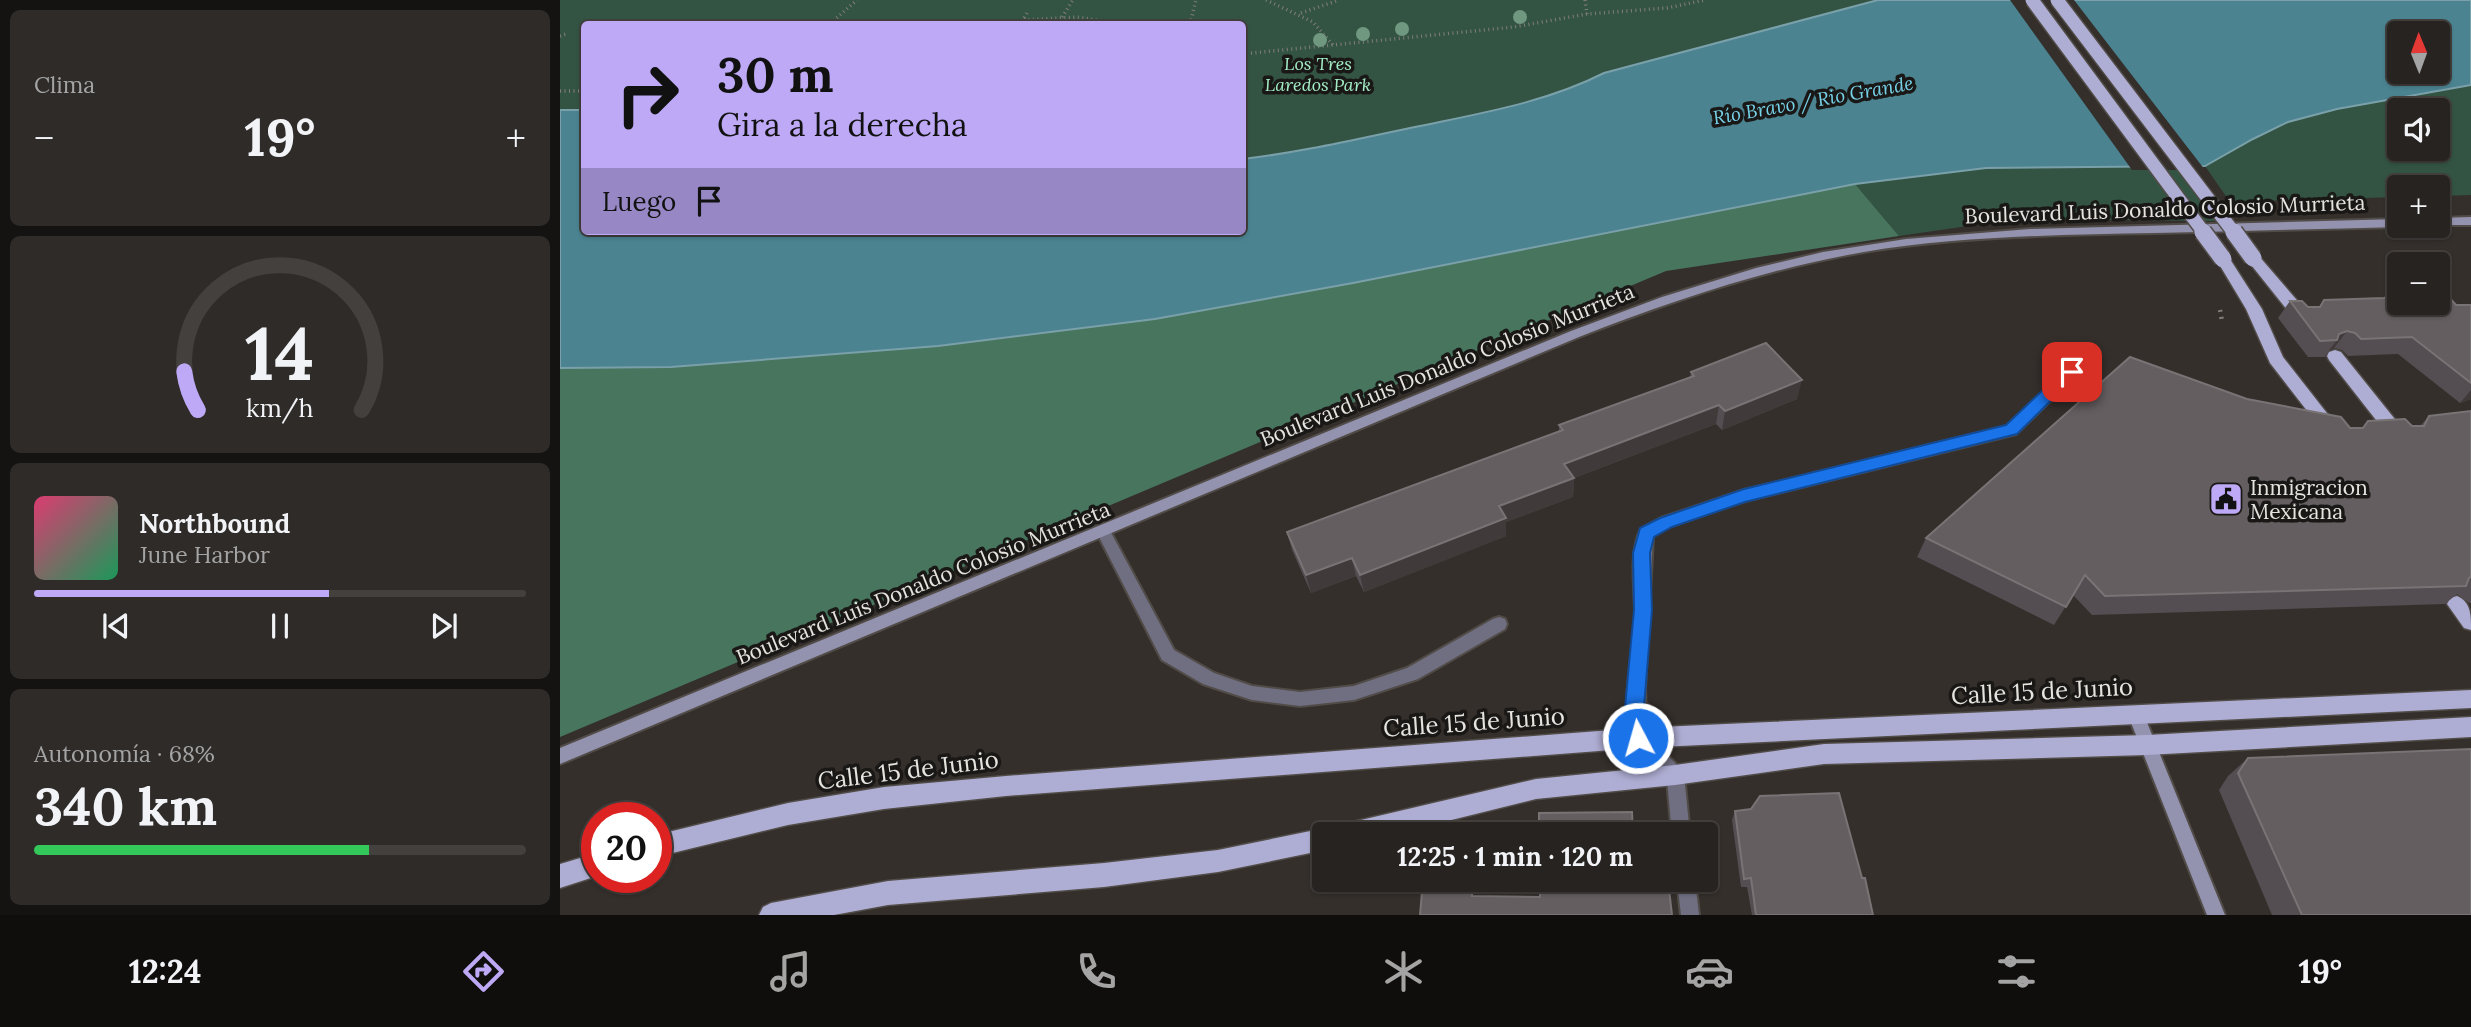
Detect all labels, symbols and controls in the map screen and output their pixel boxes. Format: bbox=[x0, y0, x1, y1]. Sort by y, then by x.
north arrow bbox=[2387, 21, 2450, 84]
map controls bbox=[2387, 21, 2450, 315]
text: 30 m bbox=[717, 43, 834, 105]
icon: right bbox=[602, 49, 693, 140]
park label: Los Tres Laredos Park bbox=[1265, 52, 1371, 96]
text: Clima bbox=[34, 70, 95, 99]
water label: Río Bravo / Rio Grande bbox=[1711, 71, 1915, 130]
button: sound bbox=[2387, 98, 2450, 161]
text: 19° bbox=[245, 104, 315, 170]
text: Gira a la derecha bbox=[717, 104, 967, 145]
text: − bbox=[34, 114, 54, 162]
text: + bbox=[506, 114, 526, 162]
button: + bbox=[2387, 175, 2450, 238]
icon: arrive bbox=[690, 182, 728, 220]
text: Luego bbox=[602, 185, 676, 218]
street label: Boulevard Luis Donaldo Colosio Murrieta bbox=[1964, 189, 2366, 229]
button: − bbox=[2387, 252, 2450, 315]
street label: Boulevard Luis Donaldo Colosio Murrieta bbox=[1256, 277, 1638, 453]
text: 14 bbox=[245, 308, 315, 401]
pin bbox=[2042, 342, 2102, 402]
icon: arrive bbox=[2053, 353, 2091, 391]
text: km/h bbox=[246, 392, 314, 424]
place label: Inmigracion Mexicana bbox=[2250, 474, 2368, 525]
public building icon: Inmigracion Mexicana bbox=[2207, 480, 2245, 518]
street label: Boulevard Luis Donaldo Colosio Murrieta bbox=[732, 495, 1114, 671]
text: Northbound bbox=[139, 507, 290, 540]
text: June Harbor bbox=[139, 540, 270, 569]
icon: previous bbox=[97, 607, 135, 645]
icon: pause bbox=[261, 607, 299, 645]
icon: next bbox=[425, 607, 463, 645]
street label: Calle 15 de Junio bbox=[1950, 671, 2134, 711]
street label: Calle 15 de Junio bbox=[1382, 700, 1566, 744]
position arrow bbox=[1601, 701, 1675, 775]
text: Autonomía · 68% bbox=[34, 739, 215, 768]
street label: Calle 15 de Junio bbox=[816, 744, 1000, 796]
text: 340 km bbox=[34, 773, 217, 839]
speed limit sign: 20 bbox=[581, 802, 672, 893]
text: 12:25 · 1 min · 120 m bbox=[1397, 840, 1633, 873]
icon: directions bbox=[459, 947, 508, 996]
icon: music bbox=[766, 947, 815, 996]
icon: phone bbox=[1072, 947, 1121, 996]
icon: climate bbox=[1379, 947, 1428, 996]
icon: car bbox=[1685, 947, 1734, 996]
icon: filters bbox=[1992, 947, 2041, 996]
text: 12:24 bbox=[129, 951, 201, 992]
text: 19° bbox=[2298, 951, 2342, 992]

